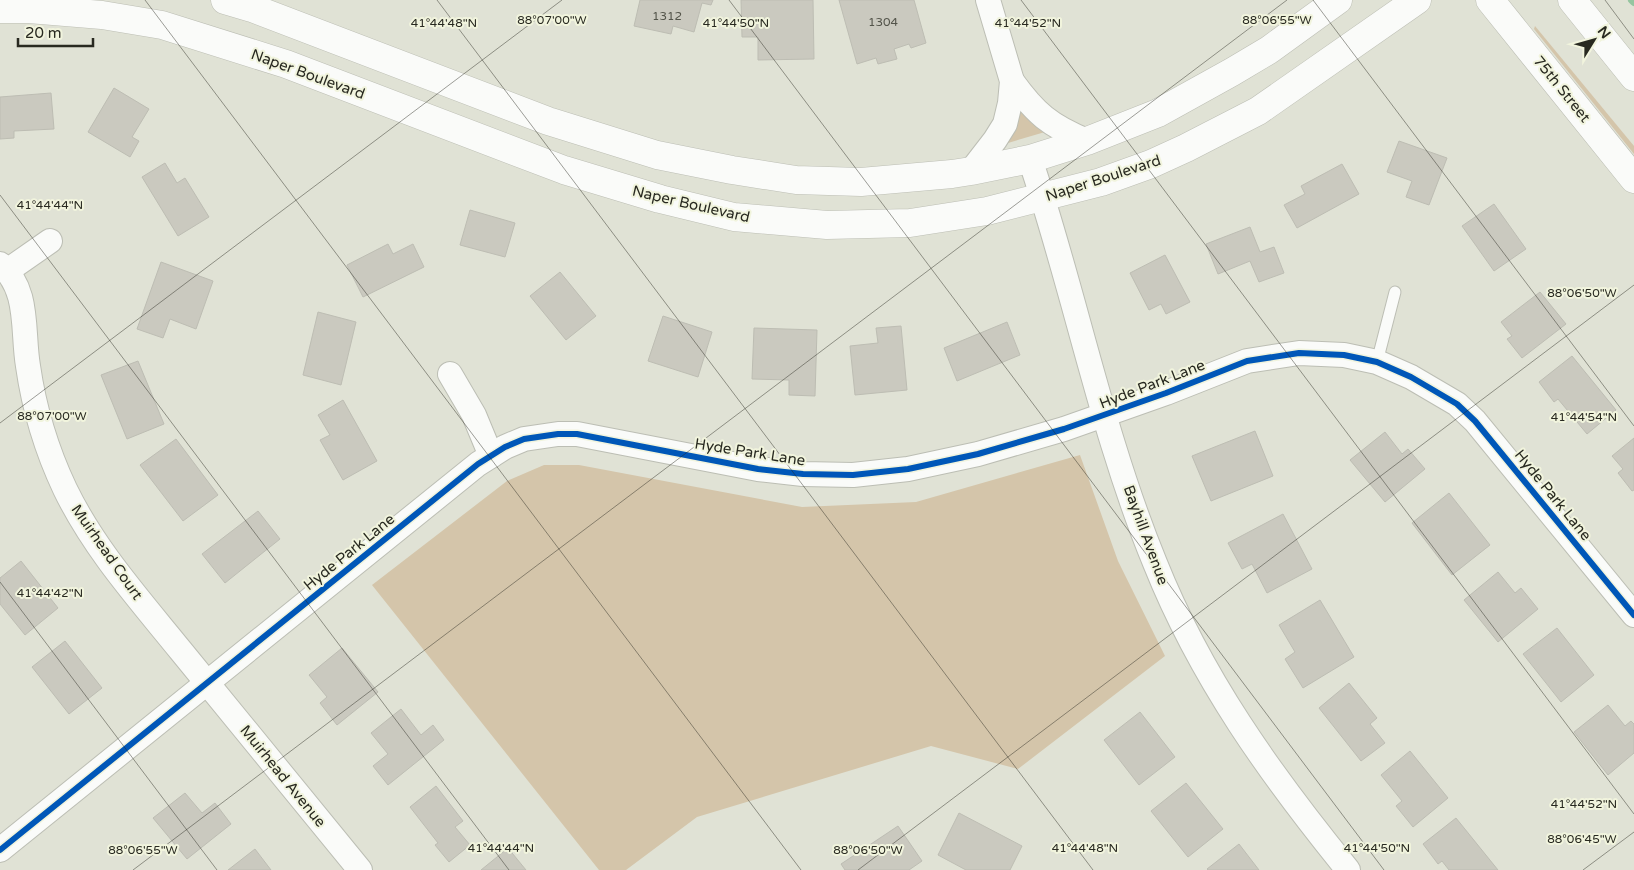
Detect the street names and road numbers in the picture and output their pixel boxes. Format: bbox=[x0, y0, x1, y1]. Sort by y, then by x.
street label: Naper Boulevard bbox=[249, 45, 367, 103]
street label: 75th Street bbox=[1530, 52, 1594, 126]
street label: Naper Boulevard bbox=[1043, 151, 1163, 205]
street label: Naper Boulevard bbox=[630, 182, 752, 226]
street label: Hyde Park Lane bbox=[1097, 356, 1207, 412]
street label: Hyde Park Lane bbox=[693, 434, 807, 470]
street label: Hyde Park Lane bbox=[1511, 446, 1595, 544]
street label: Bayhill Avenue bbox=[1120, 483, 1172, 587]
street label: Muirhead Court bbox=[67, 501, 147, 603]
street label: Hyde Park Lane bbox=[300, 510, 398, 594]
street label: Muirhead Avenue bbox=[236, 721, 330, 831]

